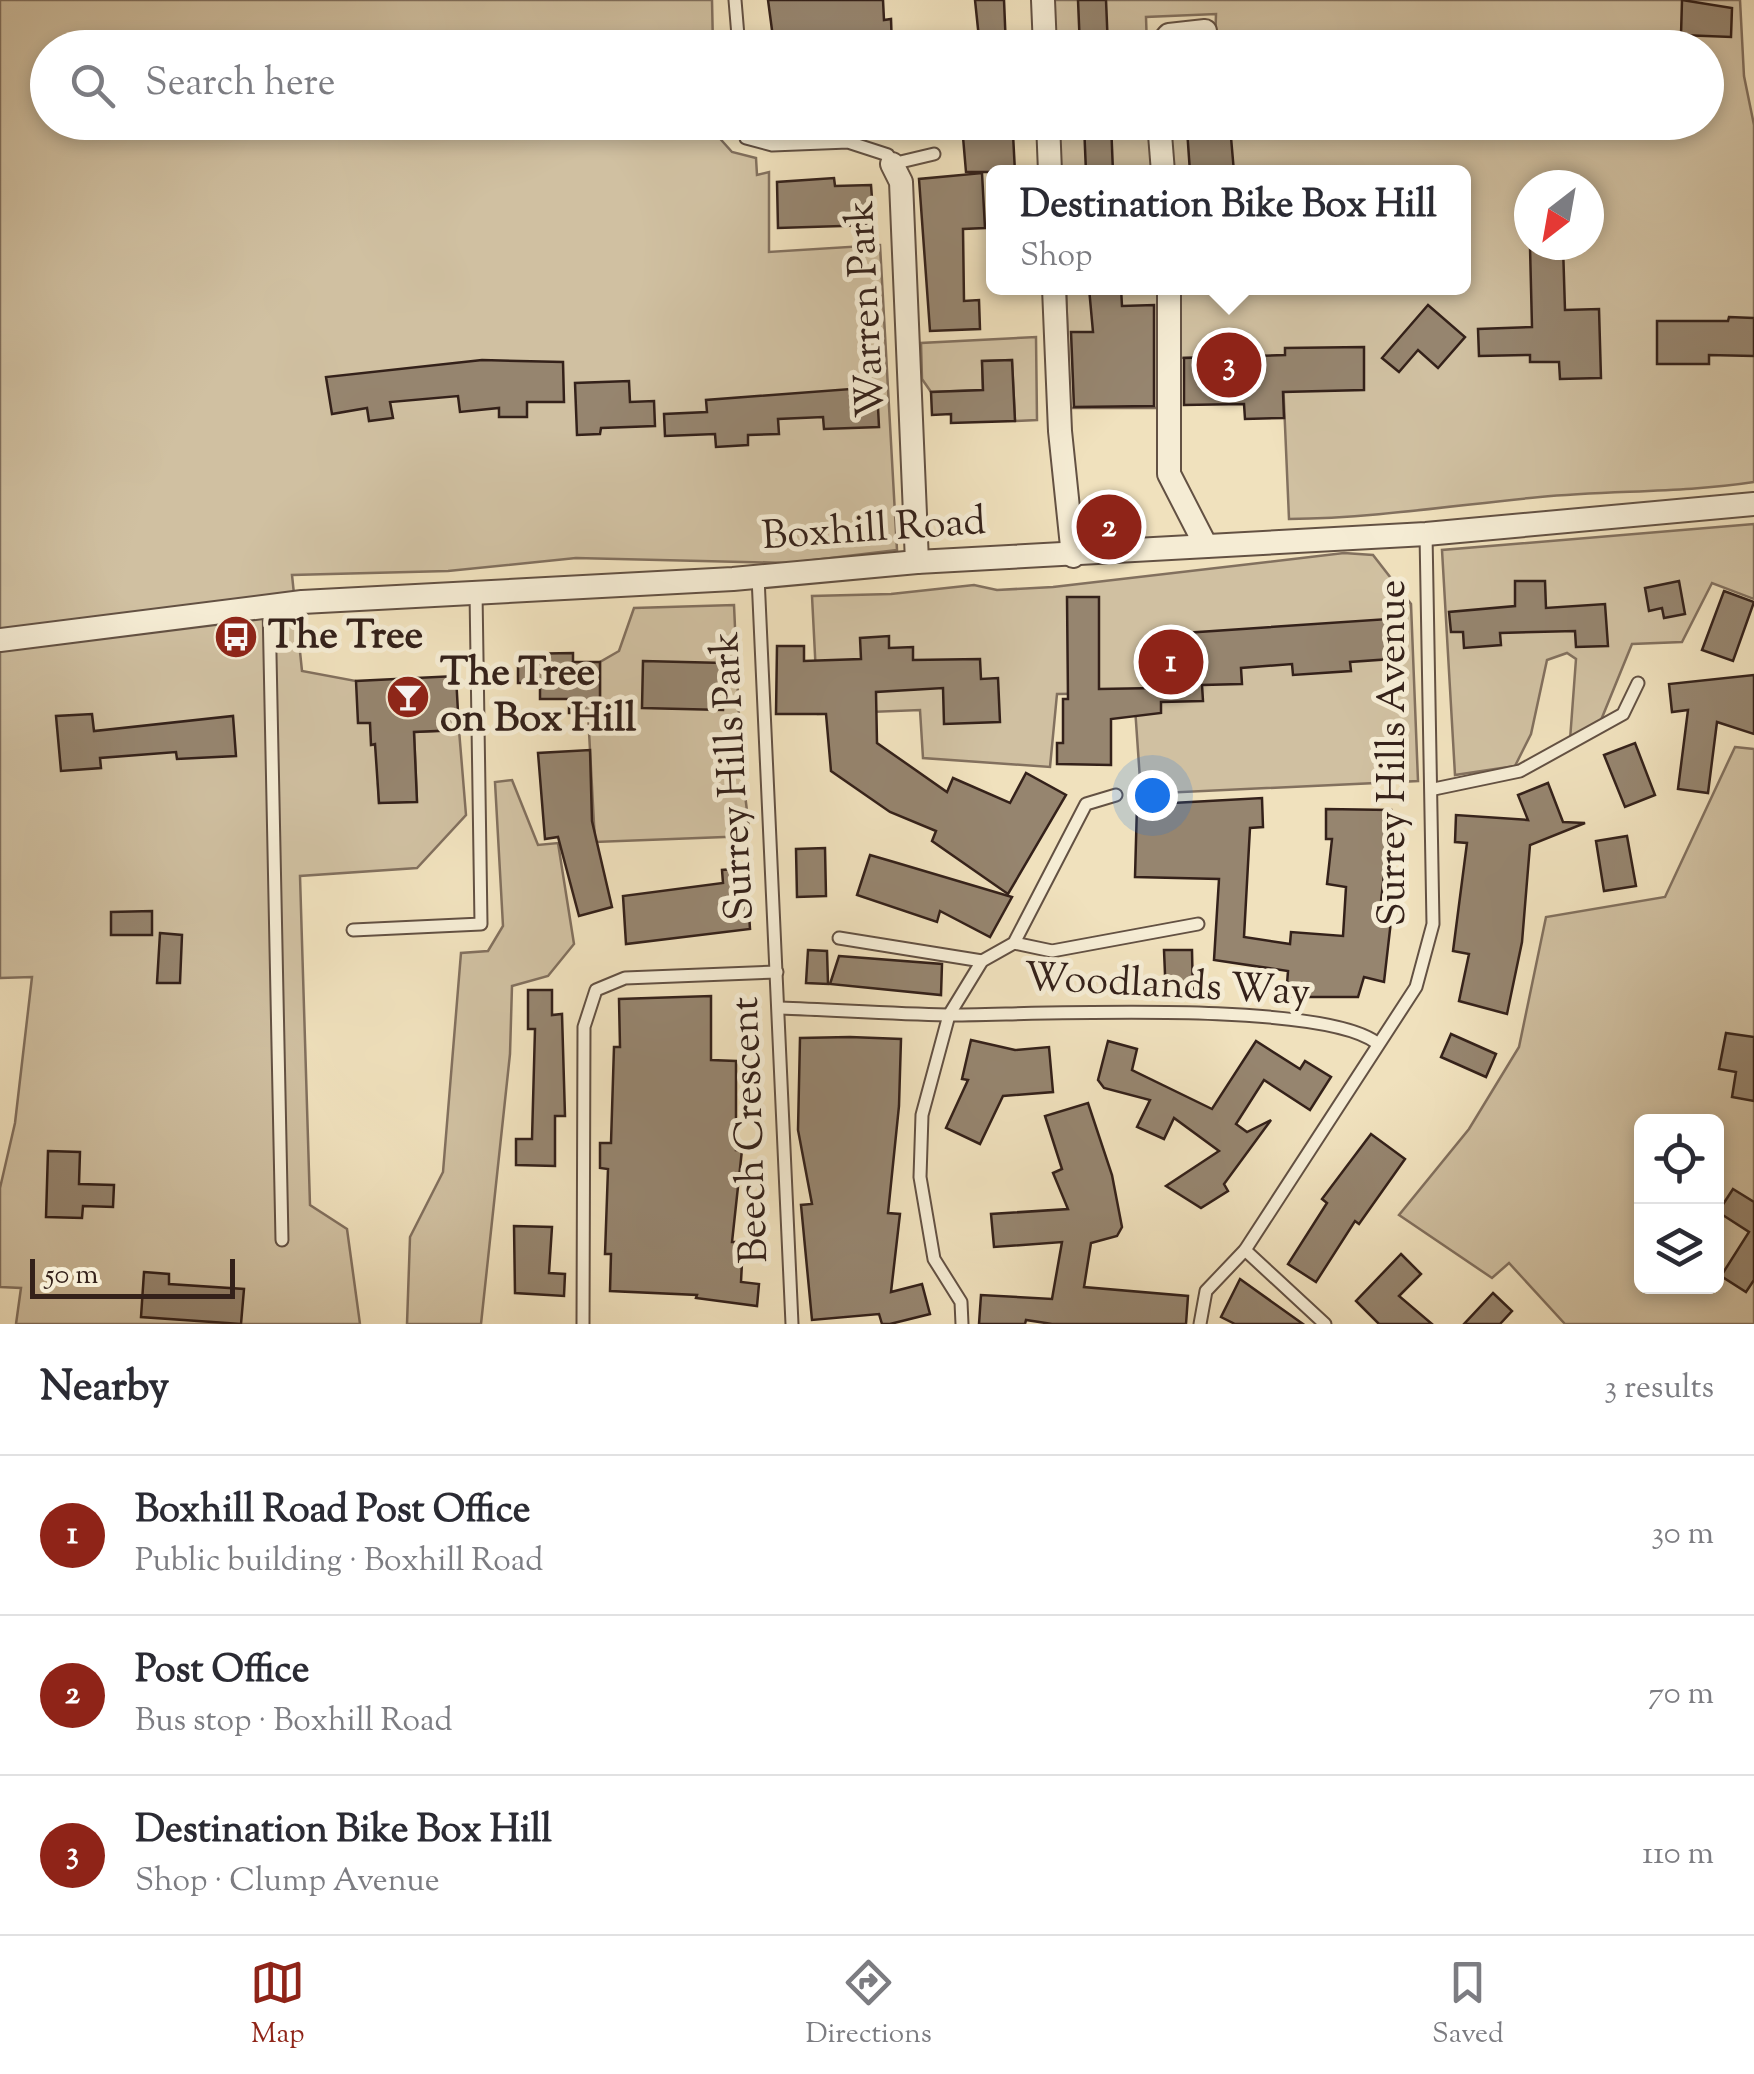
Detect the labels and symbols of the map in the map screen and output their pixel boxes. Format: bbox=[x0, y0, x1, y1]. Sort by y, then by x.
north arrow bbox=[1514, 170, 1604, 260]
street label: Warren Park bbox=[834, 199, 902, 419]
pin: 3 bbox=[1196, 328, 1262, 402]
pin: 2 bbox=[1076, 490, 1142, 564]
street label: Boxhill Road bbox=[760, 495, 988, 567]
street label: Surrey Hills Avenue bbox=[1366, 580, 1423, 926]
place label: The Tree bbox=[268, 609, 423, 666]
bus stop icon: The Tree bbox=[213, 614, 259, 660]
pin: 1 bbox=[1138, 624, 1204, 700]
street label: Surrey Hills Park bbox=[699, 630, 771, 922]
place label: The Tree on Box Hill bbox=[440, 646, 637, 749]
bar icon: The Tree on Box Hill bbox=[385, 674, 431, 720]
your location bbox=[1127, 770, 1178, 821]
street label: Woodlands Way bbox=[1022, 951, 1312, 1023]
street label: Beech Crescent bbox=[719, 995, 785, 1264]
scale bar bbox=[30, 1254, 235, 1298]

